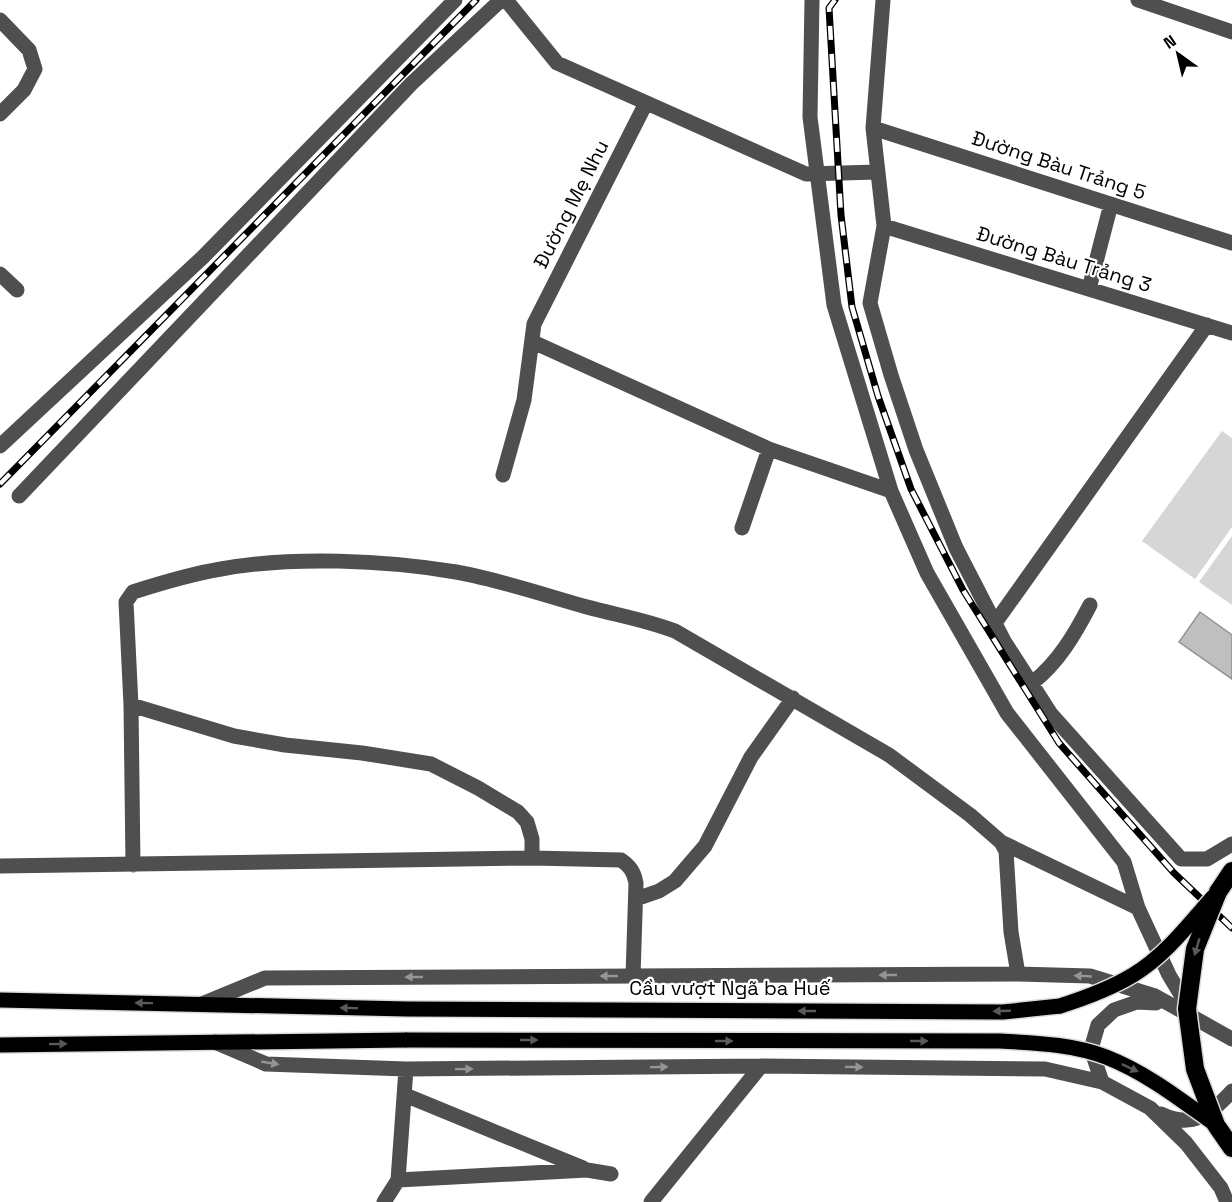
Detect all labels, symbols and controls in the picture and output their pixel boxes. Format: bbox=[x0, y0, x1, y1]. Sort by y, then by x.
north arrow bbox=[1148, 24, 1208, 84]
text: N bbox=[1160, 30, 1180, 54]
street label: Đường Bàu Trảng 5 bbox=[969, 125, 1149, 205]
street label: Đường Mẹ Nhu bbox=[527, 135, 615, 273]
street label: Đường Bàu Trảng 3 bbox=[973, 220, 1155, 298]
one-way arrow bbox=[1192, 938, 1201, 956]
one-way arrow bbox=[878, 970, 897, 980]
one-way arrow bbox=[599, 971, 618, 981]
one-way arrow bbox=[404, 972, 423, 982]
one-way arrow bbox=[1073, 972, 1092, 981]
street label: Cầu vượt Ngã ba Huế bbox=[629, 975, 831, 1001]
one-way arrow bbox=[134, 998, 153, 1007]
one-way arrow bbox=[339, 1003, 358, 1012]
one-way arrow bbox=[797, 1006, 816, 1016]
one-way arrow bbox=[992, 1007, 1011, 1016]
one-way arrow bbox=[519, 1035, 538, 1045]
one-way arrow bbox=[714, 1036, 733, 1046]
one-way arrow bbox=[909, 1036, 928, 1046]
one-way arrow bbox=[49, 1039, 68, 1049]
one-way arrow bbox=[260, 1059, 279, 1068]
one-way arrow bbox=[650, 1062, 669, 1072]
one-way arrow bbox=[845, 1062, 864, 1072]
one-way arrow bbox=[455, 1064, 474, 1073]
one-way arrow bbox=[1122, 1064, 1139, 1073]

